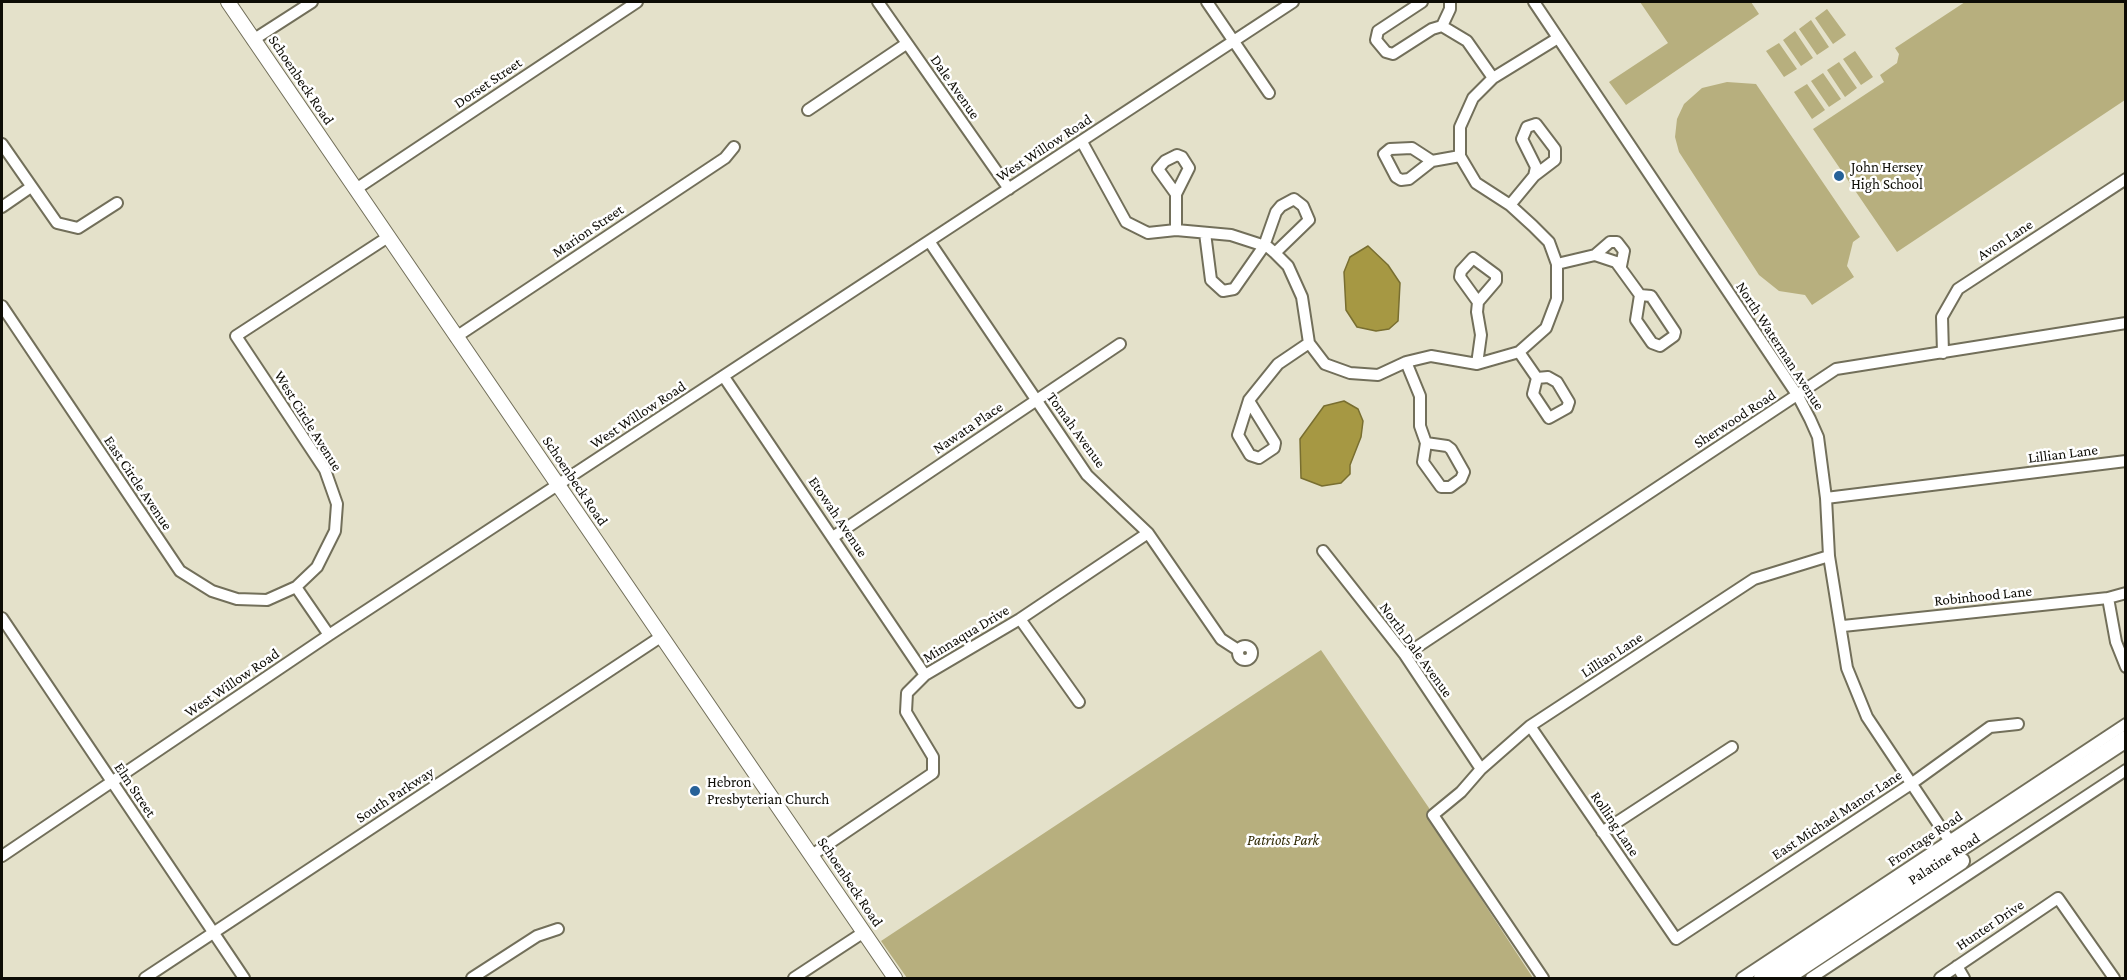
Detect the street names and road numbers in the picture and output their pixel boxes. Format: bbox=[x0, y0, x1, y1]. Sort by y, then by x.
street label: Schoenbeck Road bbox=[264, 32, 338, 128]
street label: Dale Avenue bbox=[926, 51, 984, 123]
street label: Dorset Street bbox=[451, 54, 525, 112]
street label: West Willow Road bbox=[993, 110, 1095, 186]
street label: Marion Street bbox=[549, 201, 627, 261]
street label: Avon Lane bbox=[1974, 215, 2036, 265]
street label: North Waterman Avenue bbox=[1732, 279, 1828, 413]
street label: West Circle Avenue bbox=[270, 368, 346, 474]
street label: West Willow Road bbox=[587, 377, 689, 453]
street label: Sherwood Road bbox=[1691, 386, 1779, 452]
street label: Tomah Avenue bbox=[1043, 389, 1109, 471]
street label: Nawata Place bbox=[930, 398, 1006, 458]
street label: East Circle Avenue bbox=[100, 432, 176, 534]
street label: Schoenbeck Road bbox=[538, 433, 612, 529]
street label: Lillian Lane bbox=[2027, 441, 2099, 467]
street label: Etowah Avenue bbox=[804, 473, 872, 561]
street label: Robinhood Lane bbox=[1933, 582, 2033, 610]
street label: North Dale Avenue bbox=[1376, 599, 1456, 701]
street label: Minnaqua Drive bbox=[920, 601, 1012, 667]
street label: Lillian Lane bbox=[1578, 628, 1646, 682]
street label: West Willow Road bbox=[181, 645, 283, 721]
street label: Elm Street bbox=[110, 759, 160, 821]
street label: South Parkway bbox=[353, 763, 437, 827]
street label: East Michael Manor Lane bbox=[1768, 766, 1906, 864]
street label: Rolling Lane bbox=[1587, 788, 1643, 860]
street label: Frontage Road bbox=[1884, 807, 1966, 871]
street label: Palatine Road bbox=[1905, 829, 1983, 889]
street label: Schoenbeck Road bbox=[813, 834, 887, 930]
street label: Hunter Drive bbox=[1953, 896, 2027, 954]

